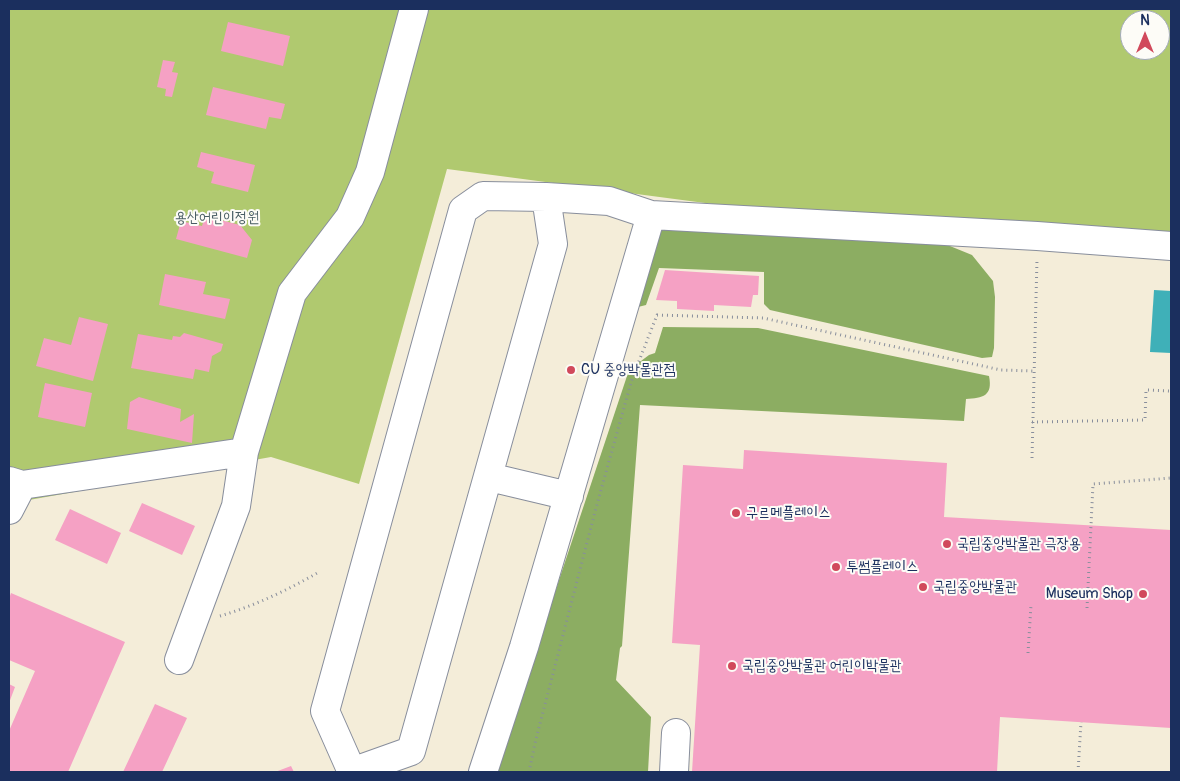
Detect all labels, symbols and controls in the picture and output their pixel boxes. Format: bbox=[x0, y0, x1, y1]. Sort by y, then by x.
north arrow bbox=[1120, 10, 1170, 60]
text: N bbox=[1140, 12, 1150, 29]
park label: 용산어린이정원 bbox=[175, 209, 259, 227]
place label: CU 중앙박물관점 bbox=[581, 361, 676, 379]
marker: CU 중앙박물관점 bbox=[565, 364, 577, 376]
place label: 구르메플레이스 bbox=[746, 504, 830, 522]
marker: 구르메플레이스 bbox=[730, 507, 742, 519]
place label: 국립중앙박물관 극장용 bbox=[957, 535, 1081, 553]
marker: 국립중앙박물관 극장용 bbox=[941, 538, 953, 550]
place label: 투썸플레이스 bbox=[846, 558, 918, 576]
marker: 투썸플레이스 bbox=[830, 561, 842, 573]
place label: 국립중앙박물관 bbox=[933, 578, 1017, 596]
marker: 국립중앙박물관 bbox=[917, 581, 929, 593]
place label: Museum Shop bbox=[1046, 585, 1133, 603]
marker: Museum Shop bbox=[1137, 588, 1149, 600]
place label: 국립중앙박물관 어린이박물관 bbox=[742, 657, 902, 675]
marker: 국립중앙박물관 어린이박물관 bbox=[726, 660, 738, 672]

